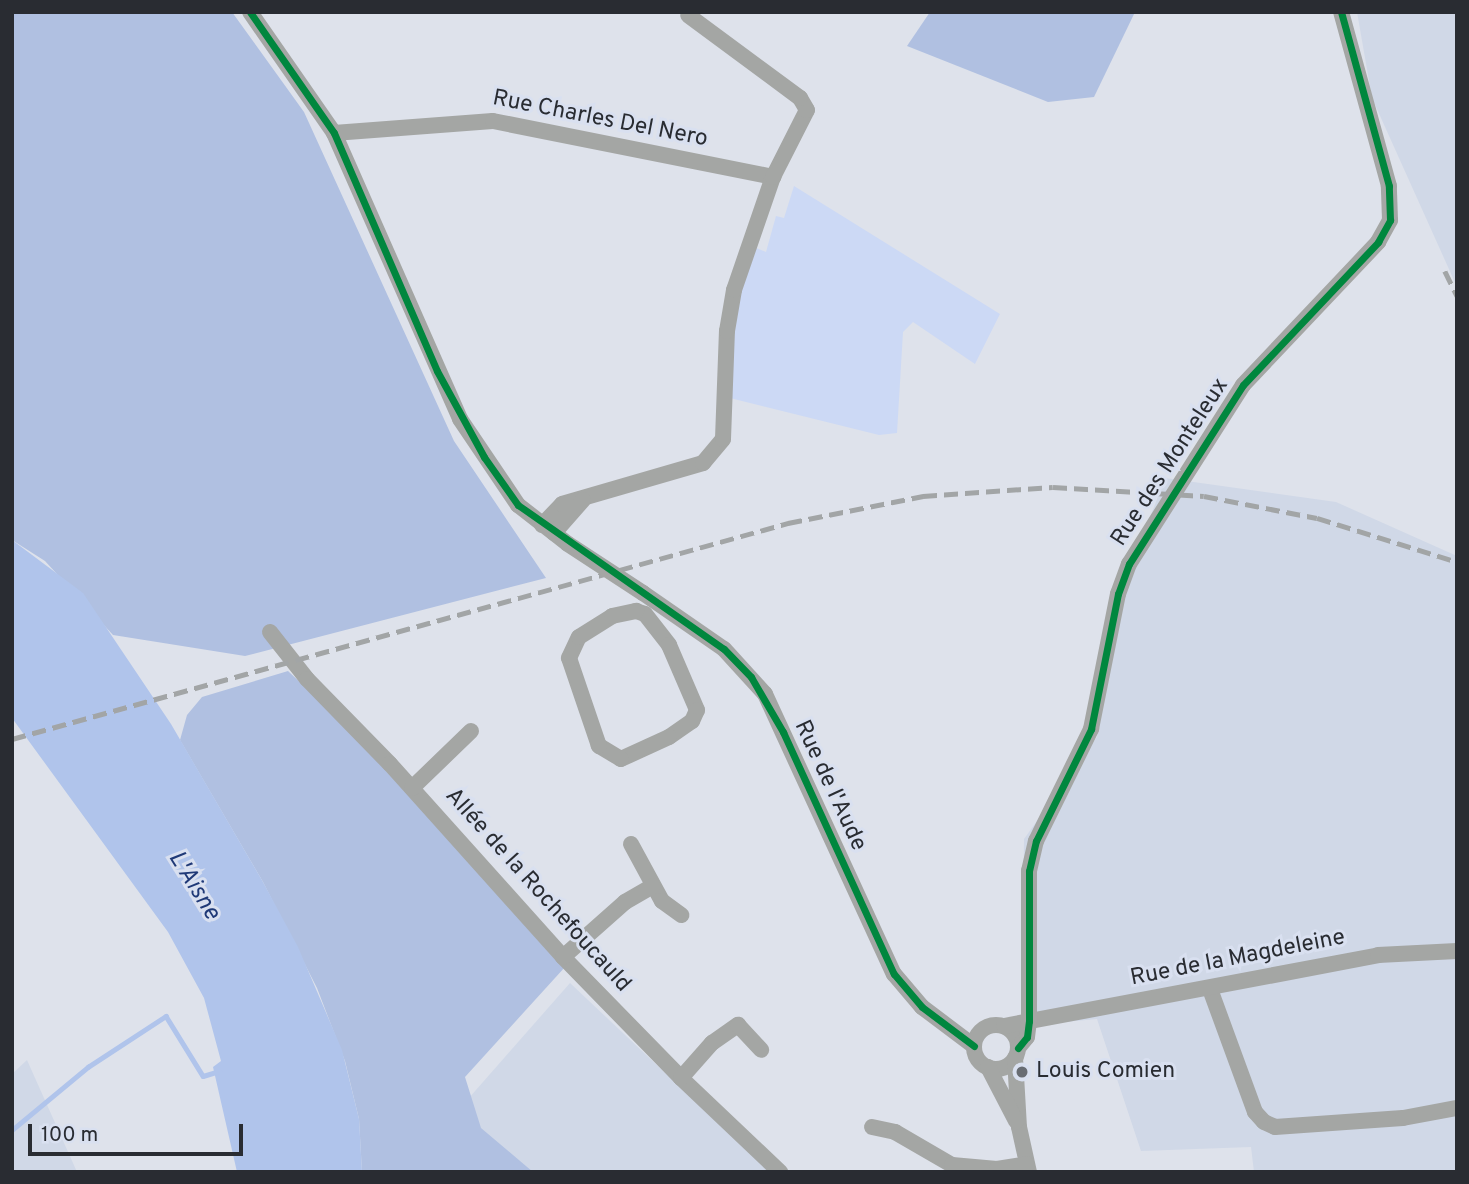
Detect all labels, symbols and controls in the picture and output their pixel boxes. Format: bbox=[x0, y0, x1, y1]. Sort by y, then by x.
street label: Rue Charles Del Nero bbox=[490, 86, 710, 154]
street label: Rue des Monteleux bbox=[1106, 374, 1236, 552]
street label: Rue de l'Aude bbox=[787, 716, 871, 856]
street label: Allée de la Rochefoucauld bbox=[438, 783, 636, 999]
water label: L'Aisne bbox=[161, 846, 225, 926]
street label: Rue de la Magdeleine bbox=[1128, 925, 1348, 993]
place label: Louis Comien bbox=[1036, 1058, 1175, 1086]
marker: Louis Comien bbox=[1014, 1064, 1030, 1080]
scale bar bbox=[32, 1110, 247, 1154]
text: 100 m bbox=[41, 1122, 98, 1149]

